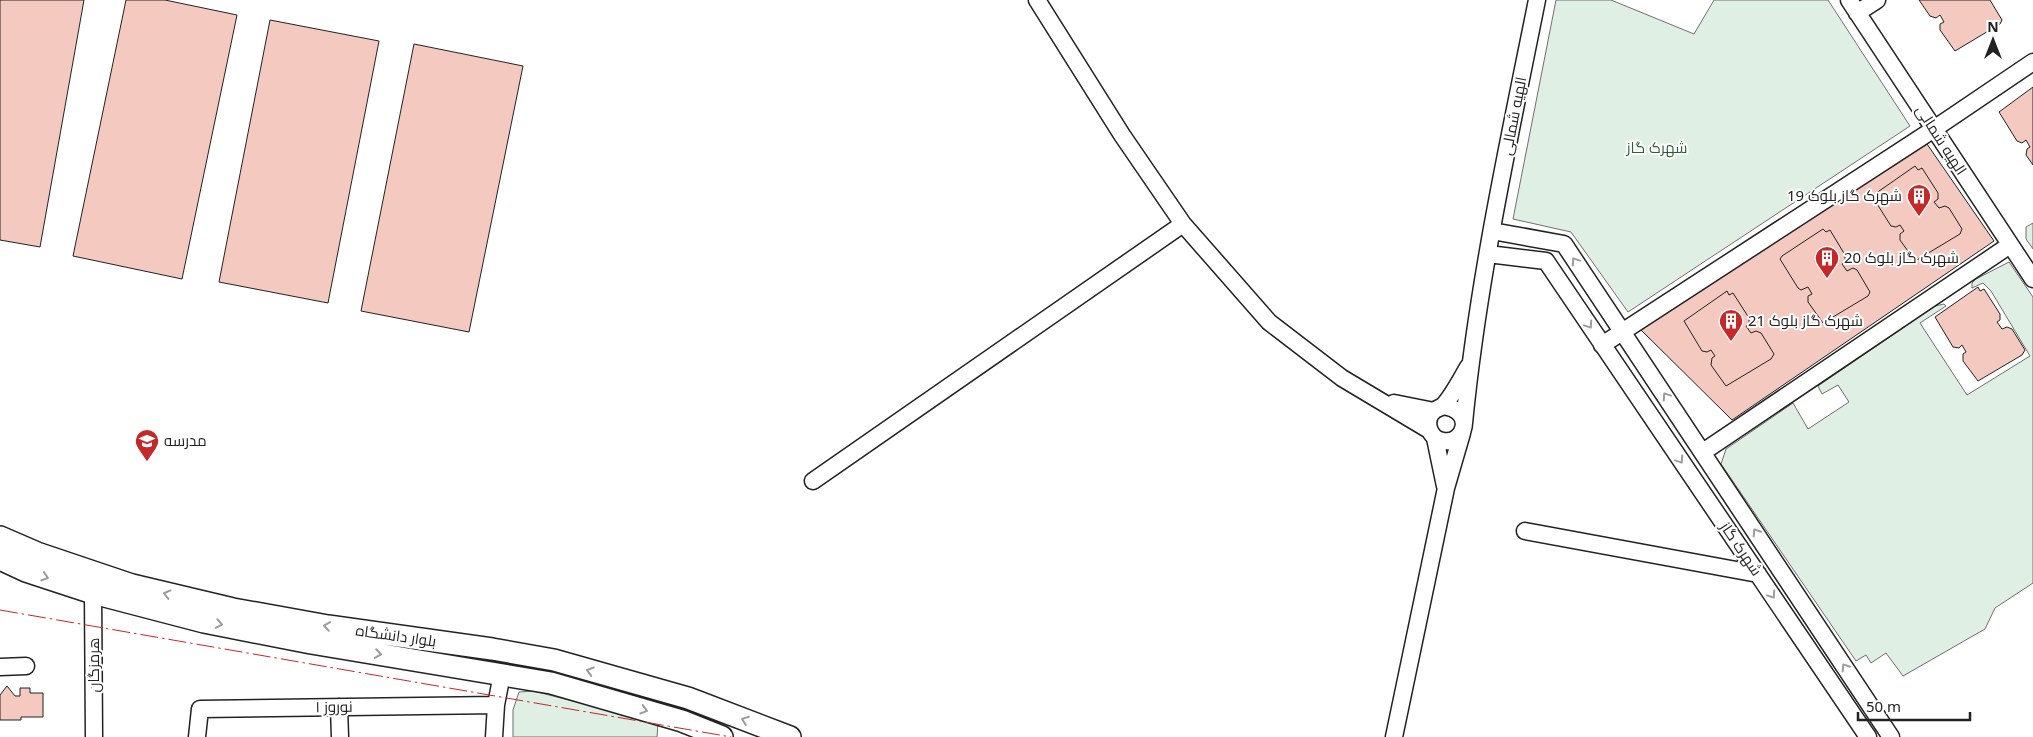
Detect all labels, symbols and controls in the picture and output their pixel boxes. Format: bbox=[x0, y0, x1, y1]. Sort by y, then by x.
north arrow bbox=[1968, 15, 2018, 65]
text: N bbox=[1987, 17, 1999, 36]
street label: الهیه شمالی bbox=[1496, 75, 1531, 157]
street label: الهیه شمالی bbox=[1911, 101, 1972, 179]
park label: شهرک گاز bbox=[1626, 137, 1687, 158]
building icon: شهرک گاز بلوک 19 bbox=[1906, 183, 1932, 217]
place label: شهرک گاز بلوک 19 bbox=[1787, 185, 1902, 206]
building icon: شهرک گاز بلوک 20 bbox=[1814, 245, 1840, 279]
place label: شهرک گاز بلوک 20 bbox=[1844, 247, 1959, 268]
one-way arrow bbox=[1572, 257, 1582, 266]
building icon: شهرک گاز بلوک 21 bbox=[1718, 308, 1744, 342]
place label: شهرک گاز بلوک 21 bbox=[1748, 310, 1863, 331]
one-way arrow bbox=[1583, 320, 1593, 329]
one-way arrow bbox=[1662, 393, 1672, 402]
school or university icon: مدرسه bbox=[134, 428, 160, 462]
place label: مدرسه bbox=[164, 430, 207, 450]
one-way arrow bbox=[1674, 455, 1684, 464]
street label: شهرک گاز bbox=[1715, 517, 1767, 580]
one-way arrow bbox=[1752, 528, 1762, 537]
one-way arrow bbox=[40, 571, 49, 581]
one-way arrow bbox=[164, 589, 172, 599]
one-way arrow bbox=[1765, 589, 1775, 598]
one-way arrow bbox=[214, 619, 223, 629]
street label: بلوار دانشگاه bbox=[355, 619, 438, 651]
one-way arrow bbox=[322, 622, 331, 632]
street label: هرمزگان bbox=[83, 637, 104, 693]
one-way arrow bbox=[374, 648, 383, 658]
one-way arrow bbox=[1842, 663, 1851, 673]
one-way arrow bbox=[586, 666, 595, 676]
scale bar bbox=[1858, 690, 1970, 722]
street label: نوروز ۱ bbox=[315, 696, 353, 716]
text: 50 m bbox=[1866, 696, 1901, 716]
one-way arrow bbox=[639, 704, 648, 715]
one-way arrow bbox=[741, 716, 750, 726]

